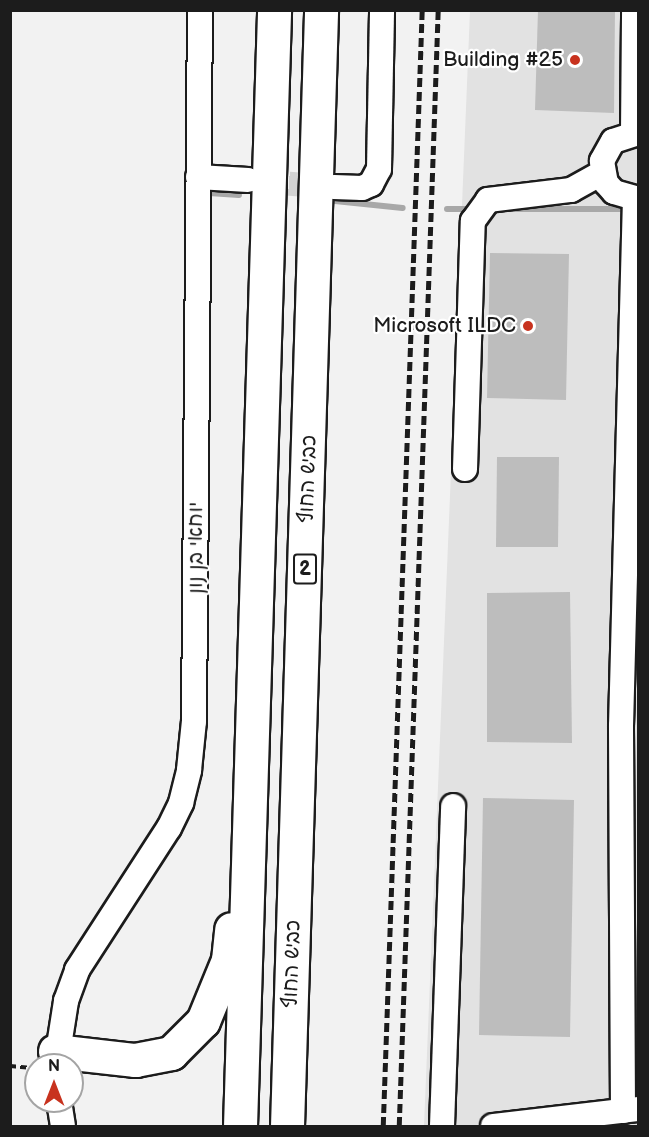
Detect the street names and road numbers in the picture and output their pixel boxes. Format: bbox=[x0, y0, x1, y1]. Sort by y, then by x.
street label: כביש החוף bbox=[294, 434, 322, 524]
street label: יוחאי בן נון bbox=[183, 502, 209, 594]
road number: 2 bbox=[293, 552, 317, 586]
street label: כביש החוף bbox=[278, 919, 306, 1009]

